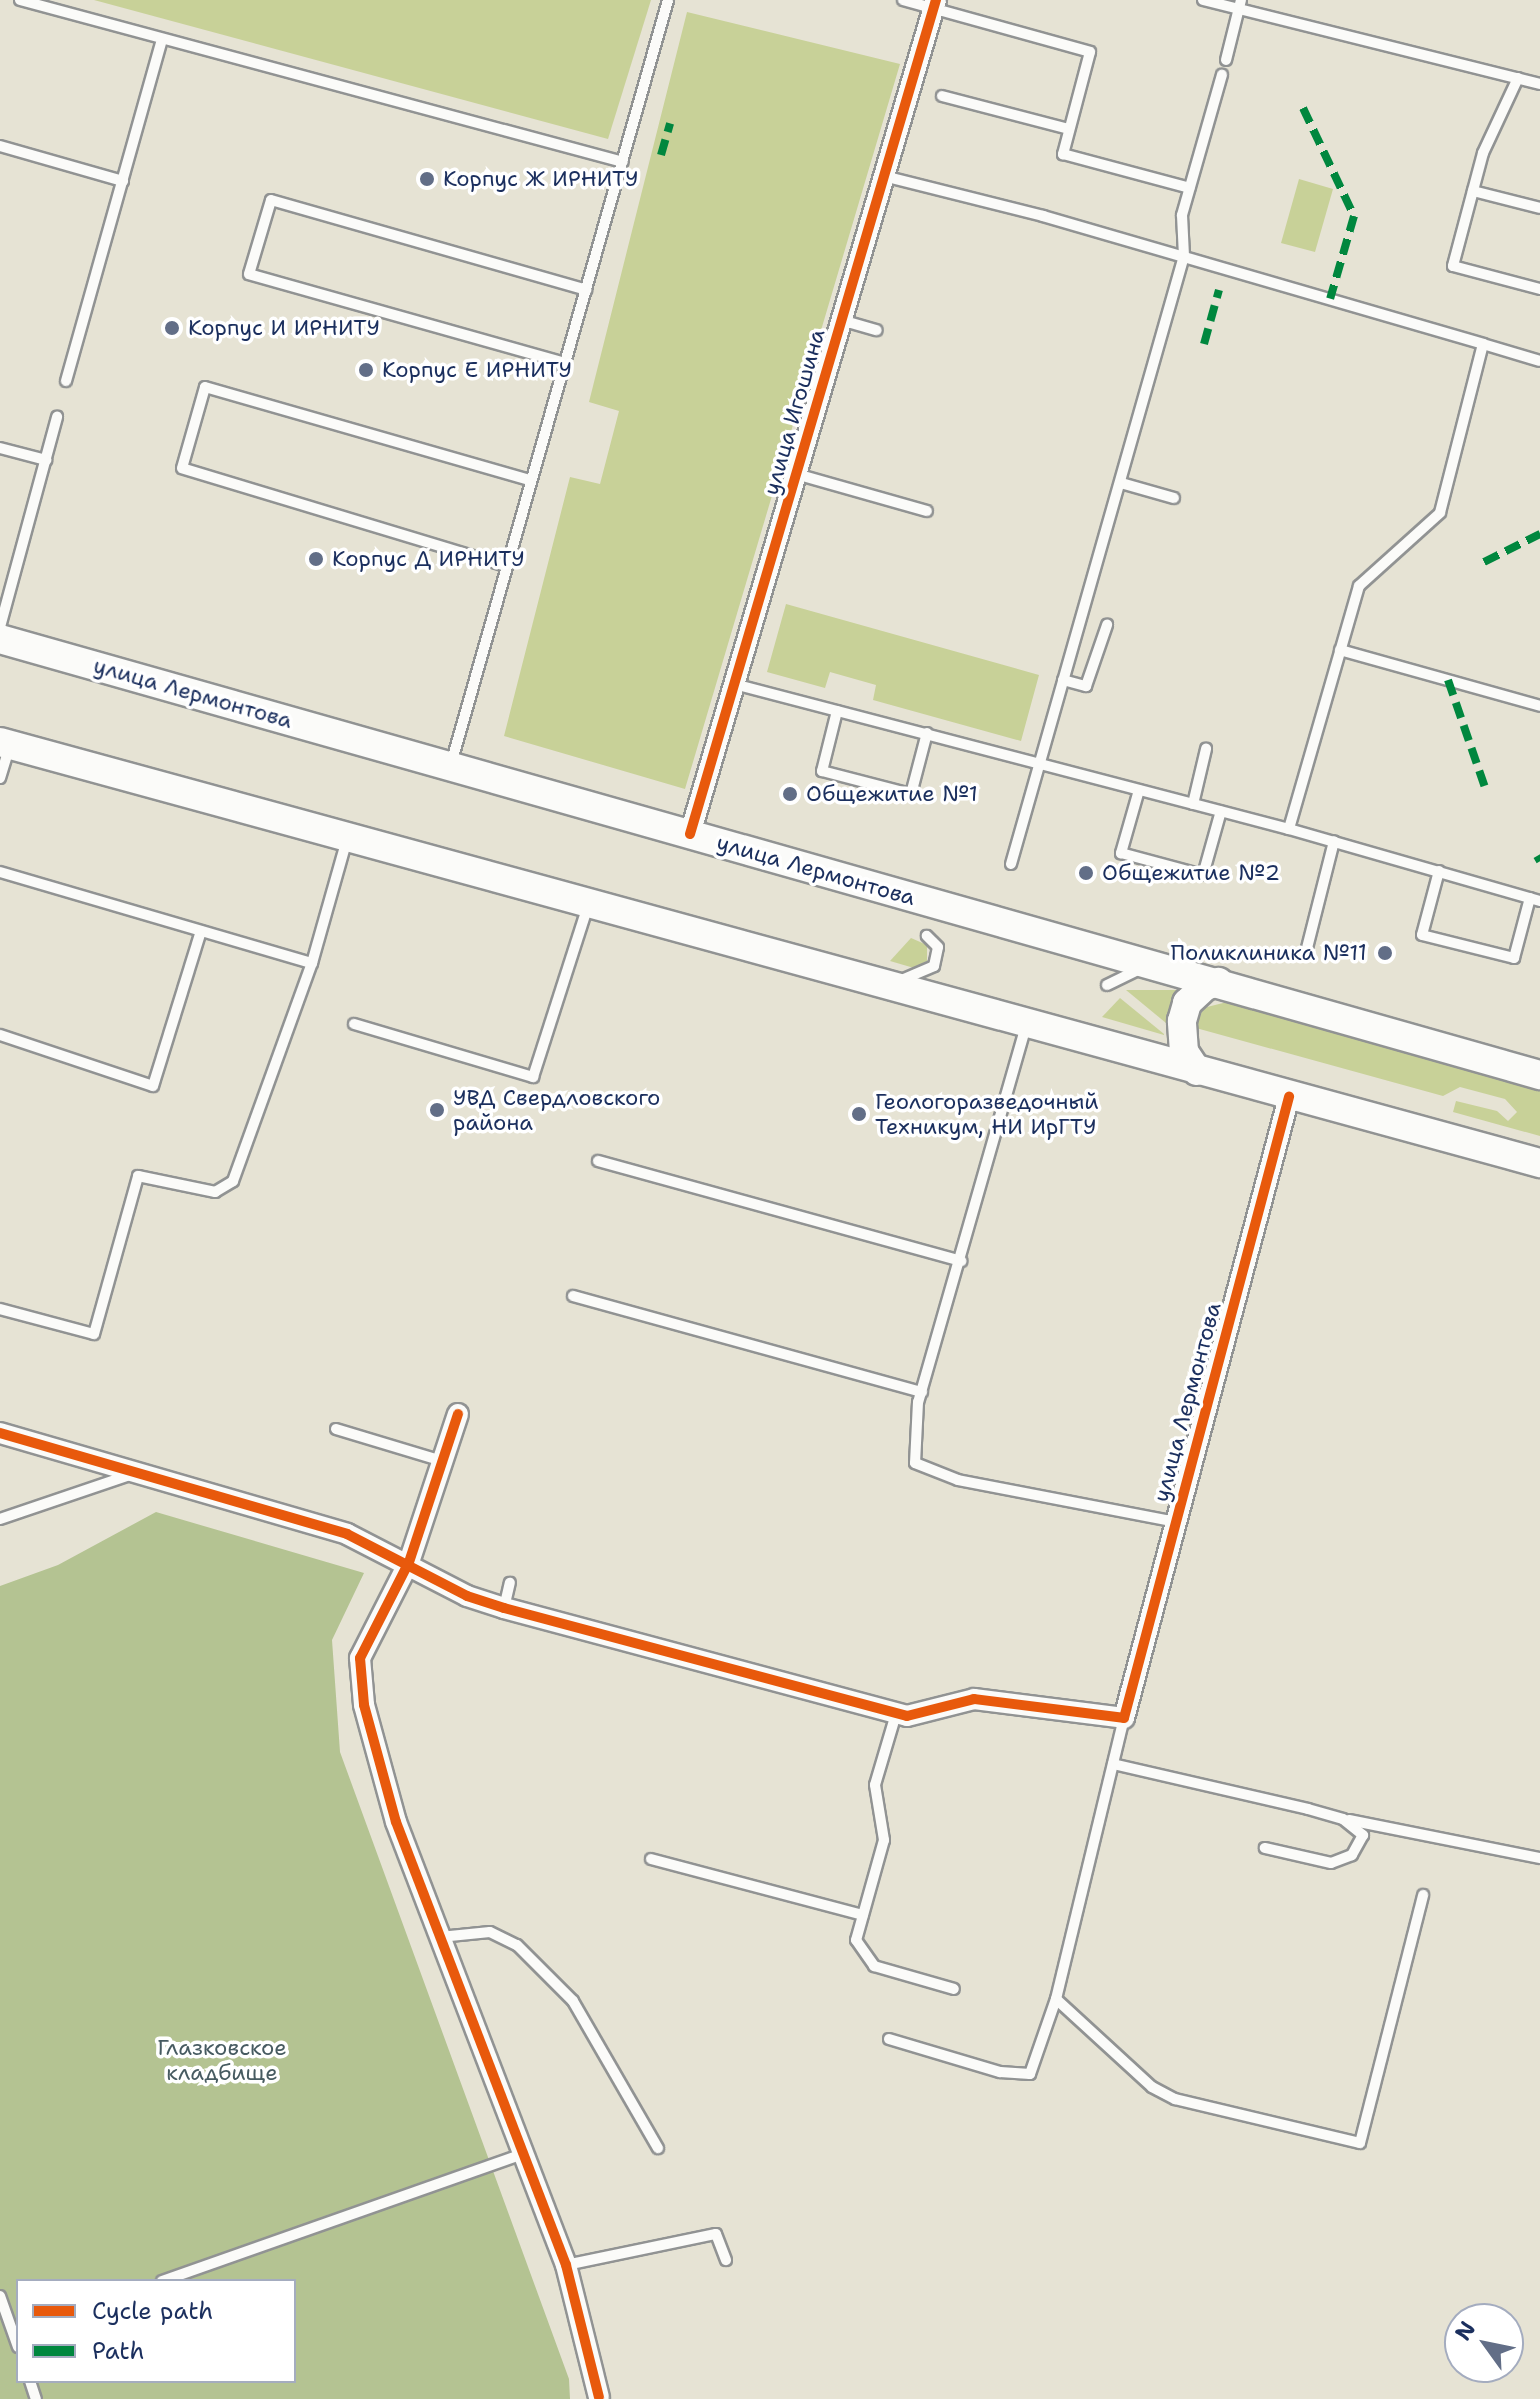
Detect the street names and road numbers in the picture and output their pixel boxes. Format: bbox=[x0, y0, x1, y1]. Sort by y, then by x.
street label: улица Игошина bbox=[758, 326, 830, 498]
street label: улица Лермонтова bbox=[91, 652, 295, 734]
street label: улица Лермонтова bbox=[714, 829, 918, 911]
street label: улица Лермонтова bbox=[1148, 1299, 1226, 1505]

